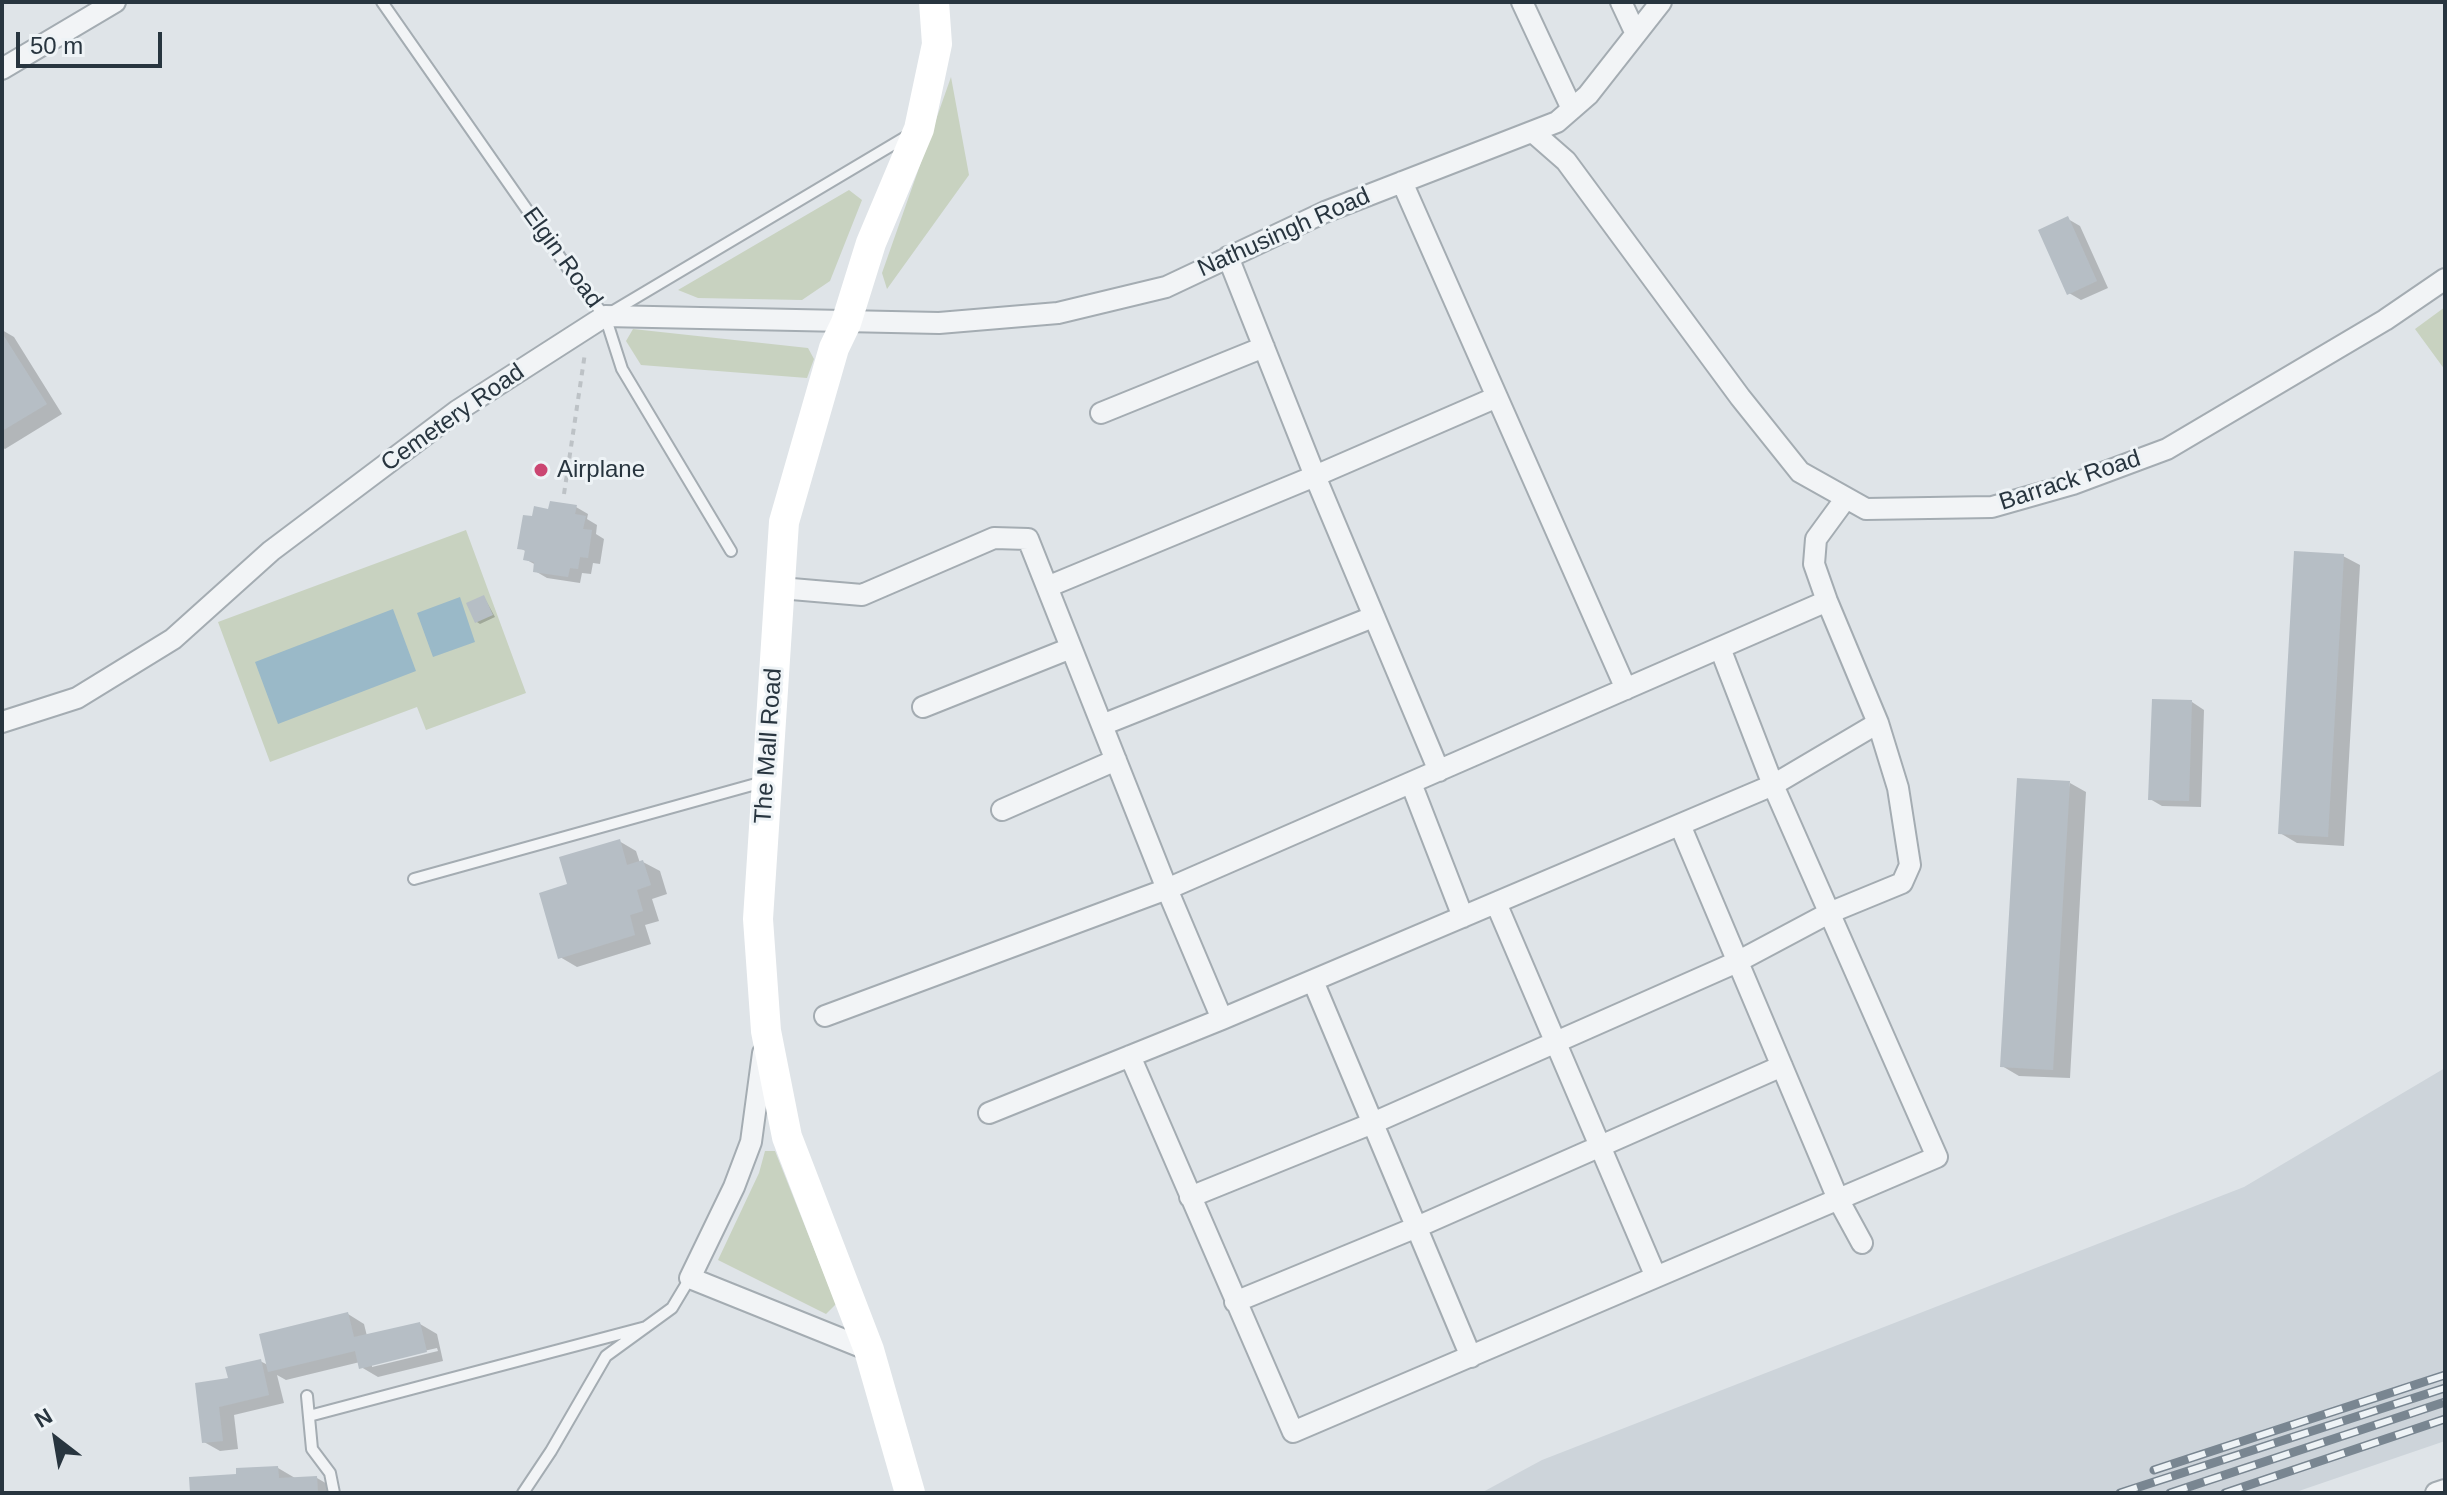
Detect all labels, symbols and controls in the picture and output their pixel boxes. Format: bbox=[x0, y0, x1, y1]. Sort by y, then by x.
scale bar bbox=[20, 16, 166, 66]
text: 50 m bbox=[30, 32, 83, 59]
street label: Nathusingh Road bbox=[1193, 182, 1375, 284]
street label: Elgin Road bbox=[516, 202, 608, 314]
street label: Cemetery Road bbox=[376, 358, 530, 478]
street label: Barrack Road bbox=[1996, 445, 2144, 517]
place label: Airplane bbox=[557, 456, 645, 484]
marker: Airplane bbox=[532, 461, 550, 479]
street label: The Mall Road bbox=[749, 667, 789, 825]
north arrow bbox=[16, 1399, 96, 1479]
text: N bbox=[30, 1403, 57, 1433]

